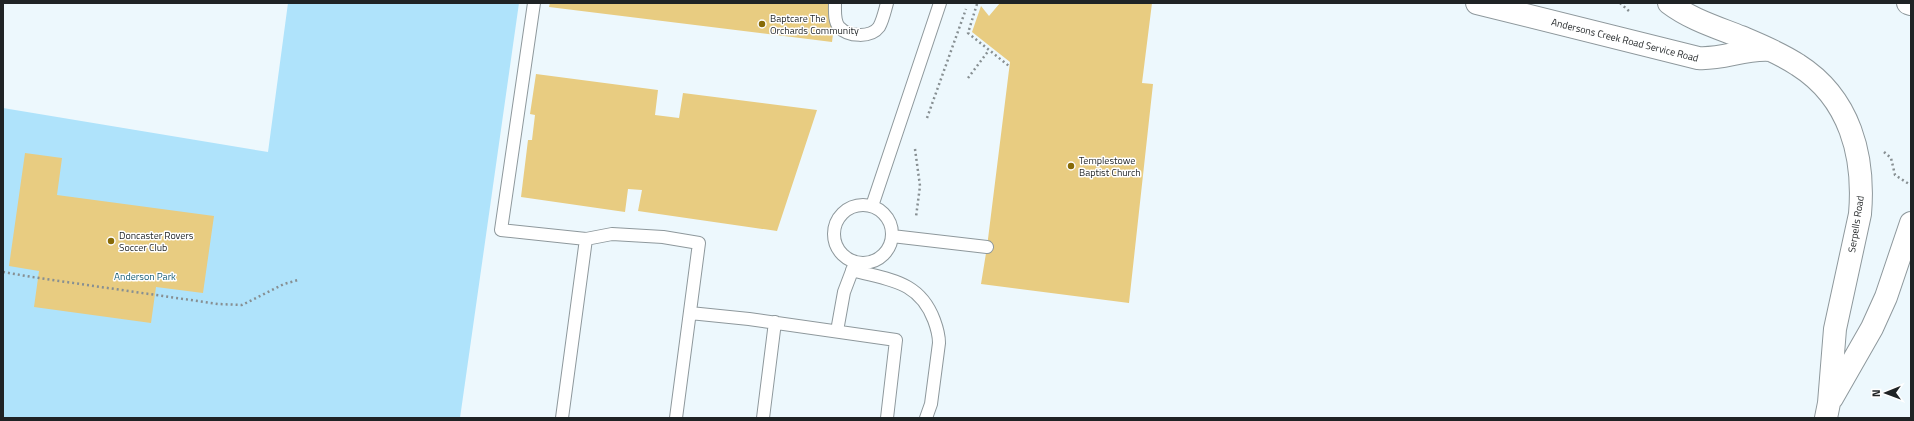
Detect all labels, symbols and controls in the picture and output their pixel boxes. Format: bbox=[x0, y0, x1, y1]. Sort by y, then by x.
place label: Baptcare The Orchards Community bbox=[770, 11, 859, 38]
street label: Andersons Creek Road Service Road bbox=[1550, 14, 1700, 66]
marker: Baptcare The Orchards Community bbox=[757, 19, 767, 29]
place label: Templestowe Baptist Church bbox=[1079, 153, 1141, 180]
marker: Templestowe Baptist Church bbox=[1066, 161, 1076, 171]
street label: Serpells Road bbox=[1844, 194, 1868, 254]
place label: Doncaster Rovers Soccer Club bbox=[119, 228, 194, 255]
marker: Doncaster Rovers Soccer Club bbox=[106, 236, 116, 246]
park label: Anderson Park bbox=[114, 269, 176, 284]
north arrow bbox=[1866, 373, 1906, 413]
text: N bbox=[1868, 389, 1884, 397]

